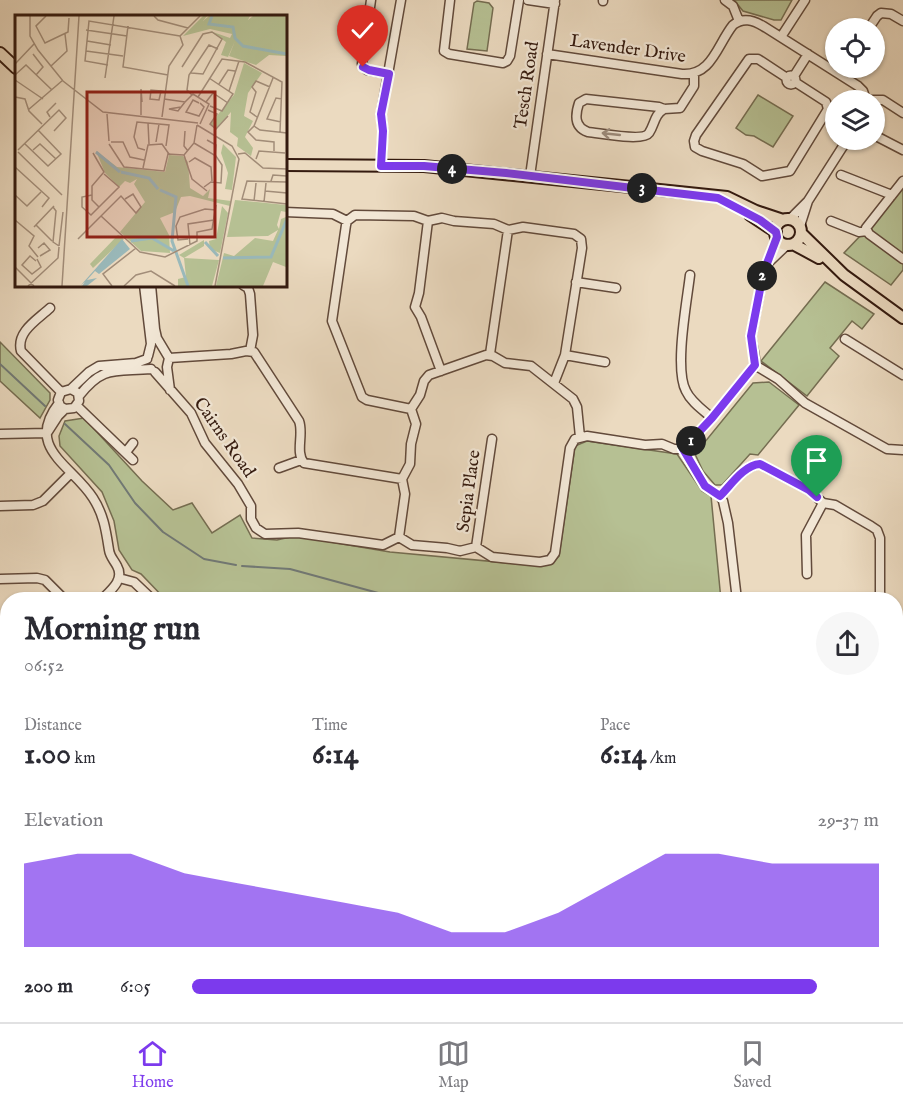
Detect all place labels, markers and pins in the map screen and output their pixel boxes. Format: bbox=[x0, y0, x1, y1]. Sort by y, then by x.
pin bbox=[337, 5, 388, 67]
pin: 4 bbox=[437, 154, 467, 184]
pin: 3 bbox=[627, 173, 657, 203]
pin: 2 bbox=[747, 261, 777, 291]
pin: 1 bbox=[676, 426, 706, 456]
pin bbox=[791, 435, 842, 497]

